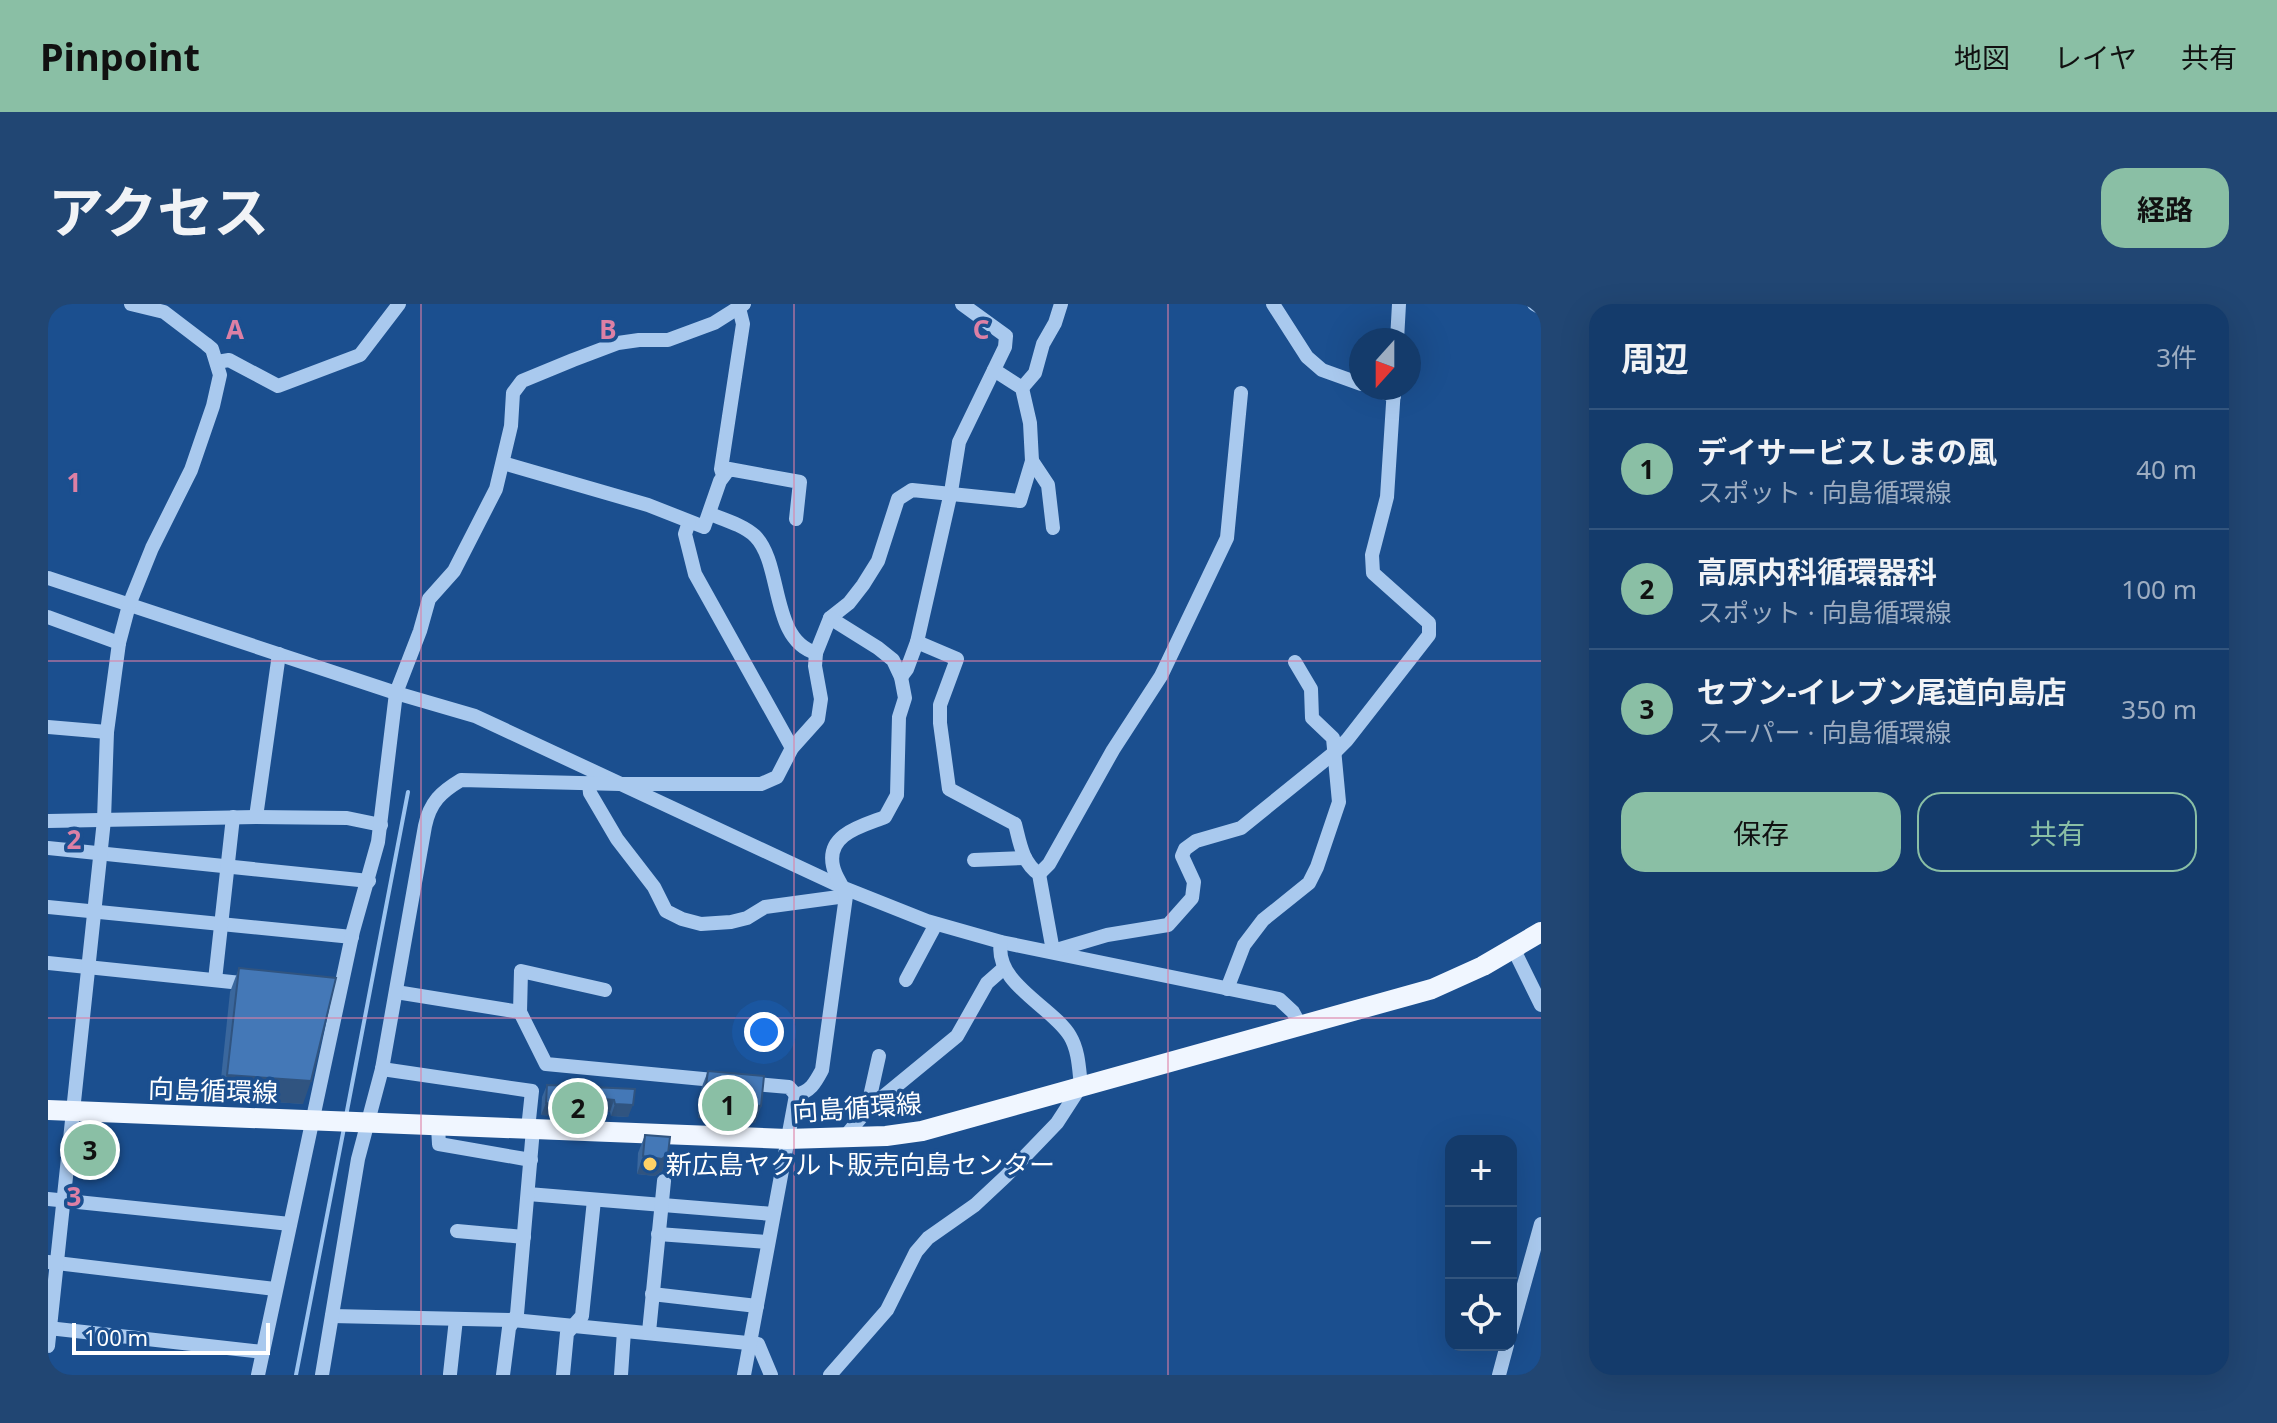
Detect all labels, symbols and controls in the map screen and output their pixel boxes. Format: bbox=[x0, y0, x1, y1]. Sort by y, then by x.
text: Pinpoint bbox=[40, 30, 200, 82]
text: 地図 bbox=[1954, 38, 2010, 76]
text: レイヤ bbox=[2054, 38, 2137, 76]
text: 共有 bbox=[2181, 38, 2237, 76]
button: 経路 bbox=[2101, 168, 2229, 248]
text: アクセス bbox=[48, 173, 269, 249]
text: A bbox=[226, 311, 244, 347]
text: B bbox=[599, 311, 617, 347]
text: C bbox=[973, 311, 989, 347]
north arrow bbox=[1349, 328, 1421, 400]
text: 周辺 bbox=[1621, 335, 1689, 381]
text: 3件 bbox=[2156, 339, 2197, 375]
text: デイサービスしまの風 bbox=[1697, 431, 1997, 472]
text: 1 bbox=[1640, 451, 1654, 487]
text: 40 m bbox=[2136, 451, 2197, 487]
text: 1 bbox=[67, 464, 81, 500]
text: スポット · 向島循環線 bbox=[1697, 474, 1952, 510]
text: 高原内科循環器科 bbox=[1697, 551, 1937, 592]
text: 2 bbox=[1640, 571, 1654, 607]
text: 100 m bbox=[2121, 571, 2197, 607]
text: スポット · 向島循環線 bbox=[1697, 594, 1952, 630]
text: セブン-イレブン尾道向島店 bbox=[1697, 671, 2067, 712]
text: 3 bbox=[1640, 691, 1654, 727]
text: 350 m bbox=[2121, 691, 2197, 727]
text: スーパー · 向島循環線 bbox=[1697, 714, 1951, 750]
button: 保存 bbox=[1621, 792, 1901, 872]
button: 共有 bbox=[1917, 792, 2197, 872]
text: 2 bbox=[67, 821, 82, 857]
your location bbox=[744, 1012, 784, 1052]
street label: 向島循環線 bbox=[147, 1070, 279, 1110]
pin: 1 bbox=[702, 1075, 754, 1135]
pin: 2 bbox=[552, 1078, 604, 1138]
street label: 向島循環線 bbox=[791, 1085, 923, 1129]
pin: 3 bbox=[64, 1120, 116, 1180]
map controls bbox=[1445, 1135, 1517, 1351]
button: + bbox=[1445, 1135, 1517, 1207]
place label: 新広島ヤクルト販売向島センター bbox=[666, 1146, 1055, 1182]
marker: 新広島ヤクルト販売向島センター bbox=[641, 1155, 659, 1173]
text: 3 bbox=[67, 1178, 81, 1214]
button: − bbox=[1445, 1207, 1517, 1279]
button: locate bbox=[1445, 1279, 1517, 1351]
scale bar bbox=[72, 1319, 270, 1355]
text: 100 m bbox=[84, 1322, 148, 1352]

